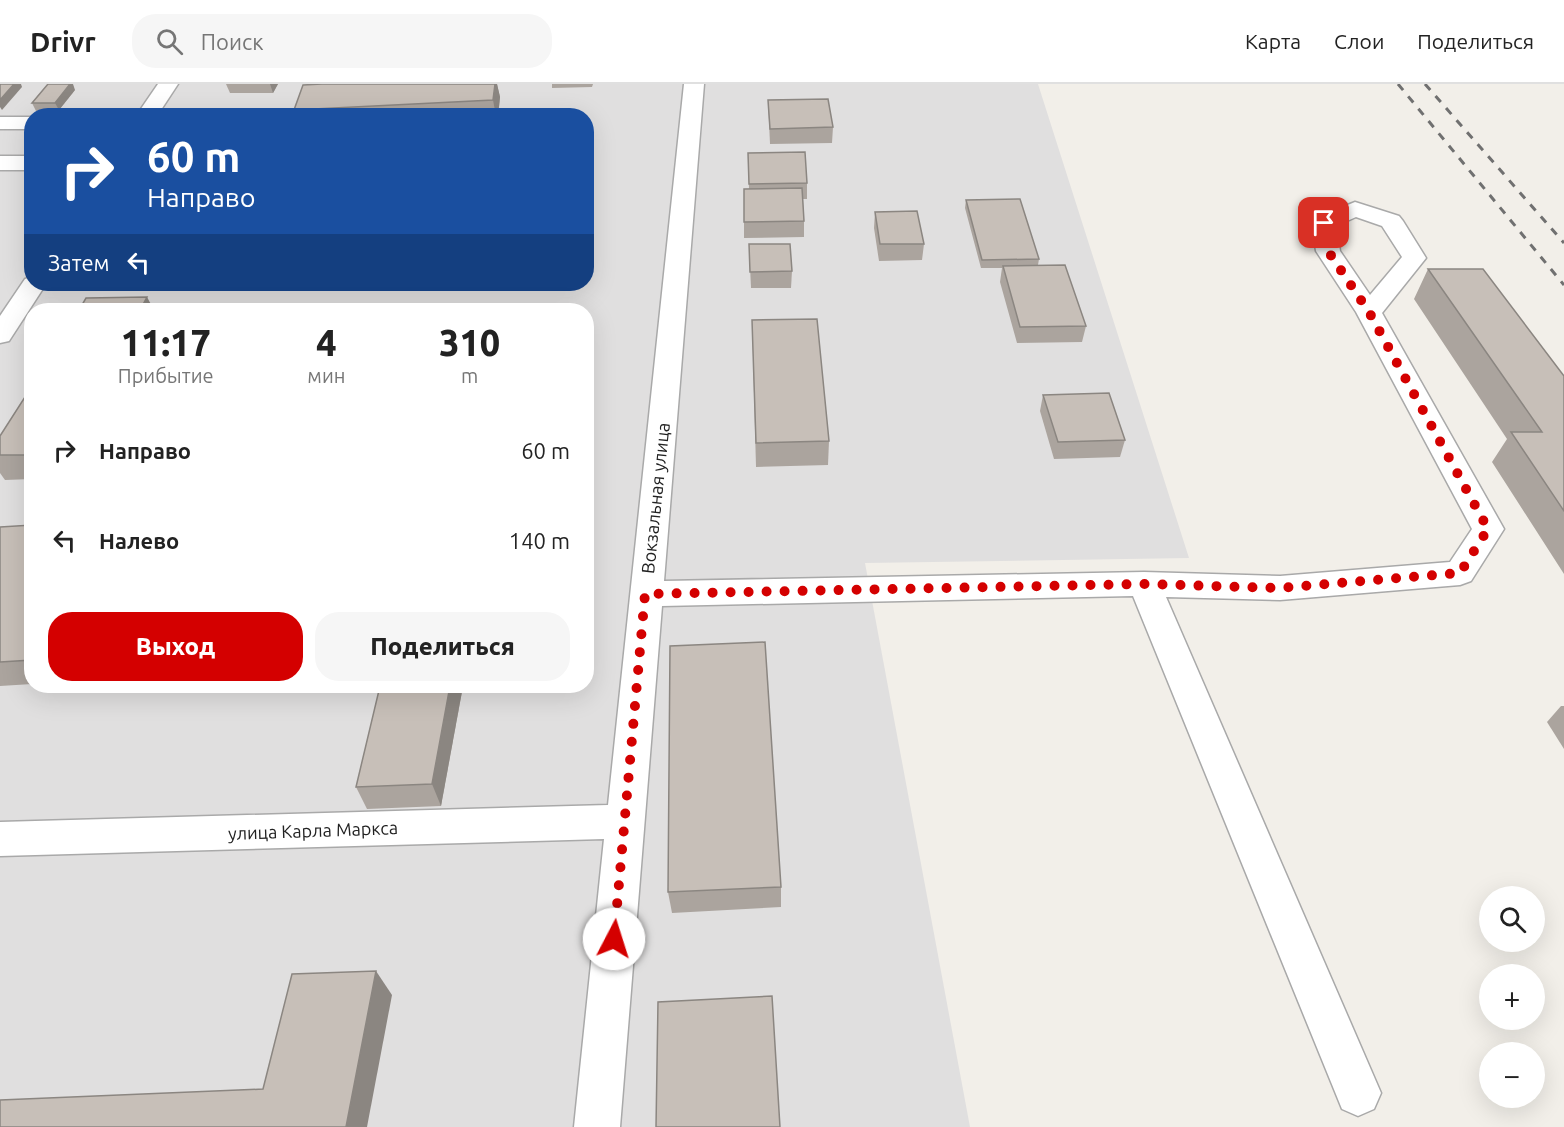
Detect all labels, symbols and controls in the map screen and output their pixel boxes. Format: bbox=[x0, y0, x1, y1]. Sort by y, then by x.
search box bbox=[132, 14, 552, 68]
icon: search bbox=[153, 25, 186, 58]
text: Drivr bbox=[30, 26, 96, 57]
text: Поиск bbox=[201, 29, 263, 54]
text: Карта bbox=[1245, 29, 1301, 53]
text: Слои bbox=[1334, 29, 1384, 53]
text: Поделиться bbox=[1417, 29, 1534, 53]
icon: right bbox=[48, 132, 126, 210]
text: 60 m bbox=[147, 133, 241, 180]
text: Направо bbox=[147, 182, 256, 212]
pin bbox=[1298, 197, 1349, 248]
icon: arrive bbox=[1307, 206, 1340, 239]
icon: left bbox=[122, 246, 155, 279]
text: Затем bbox=[48, 250, 110, 275]
text: 11:17 bbox=[121, 322, 211, 363]
text: 4 bbox=[316, 322, 337, 363]
text: 310 bbox=[439, 322, 500, 363]
text: Прибытие bbox=[118, 364, 214, 387]
text: мин bbox=[307, 364, 345, 387]
text: m bbox=[461, 364, 478, 387]
street label: Вокзальная улица bbox=[637, 421, 673, 575]
icon: right bbox=[48, 434, 81, 467]
text: Направо bbox=[99, 438, 191, 463]
text: 60 m bbox=[521, 438, 570, 463]
icon: left bbox=[48, 524, 81, 557]
text: Налево bbox=[99, 528, 179, 553]
text: 140 m bbox=[509, 528, 570, 553]
button: Выход bbox=[48, 612, 303, 681]
button: Поделиться bbox=[315, 612, 570, 681]
street label: улица Карла Маркса bbox=[228, 817, 398, 843]
map controls bbox=[1479, 886, 1545, 1108]
button: search bbox=[1479, 886, 1545, 952]
position arrow bbox=[582, 907, 646, 971]
button: + bbox=[1479, 964, 1545, 1030]
button: − bbox=[1479, 1042, 1545, 1108]

